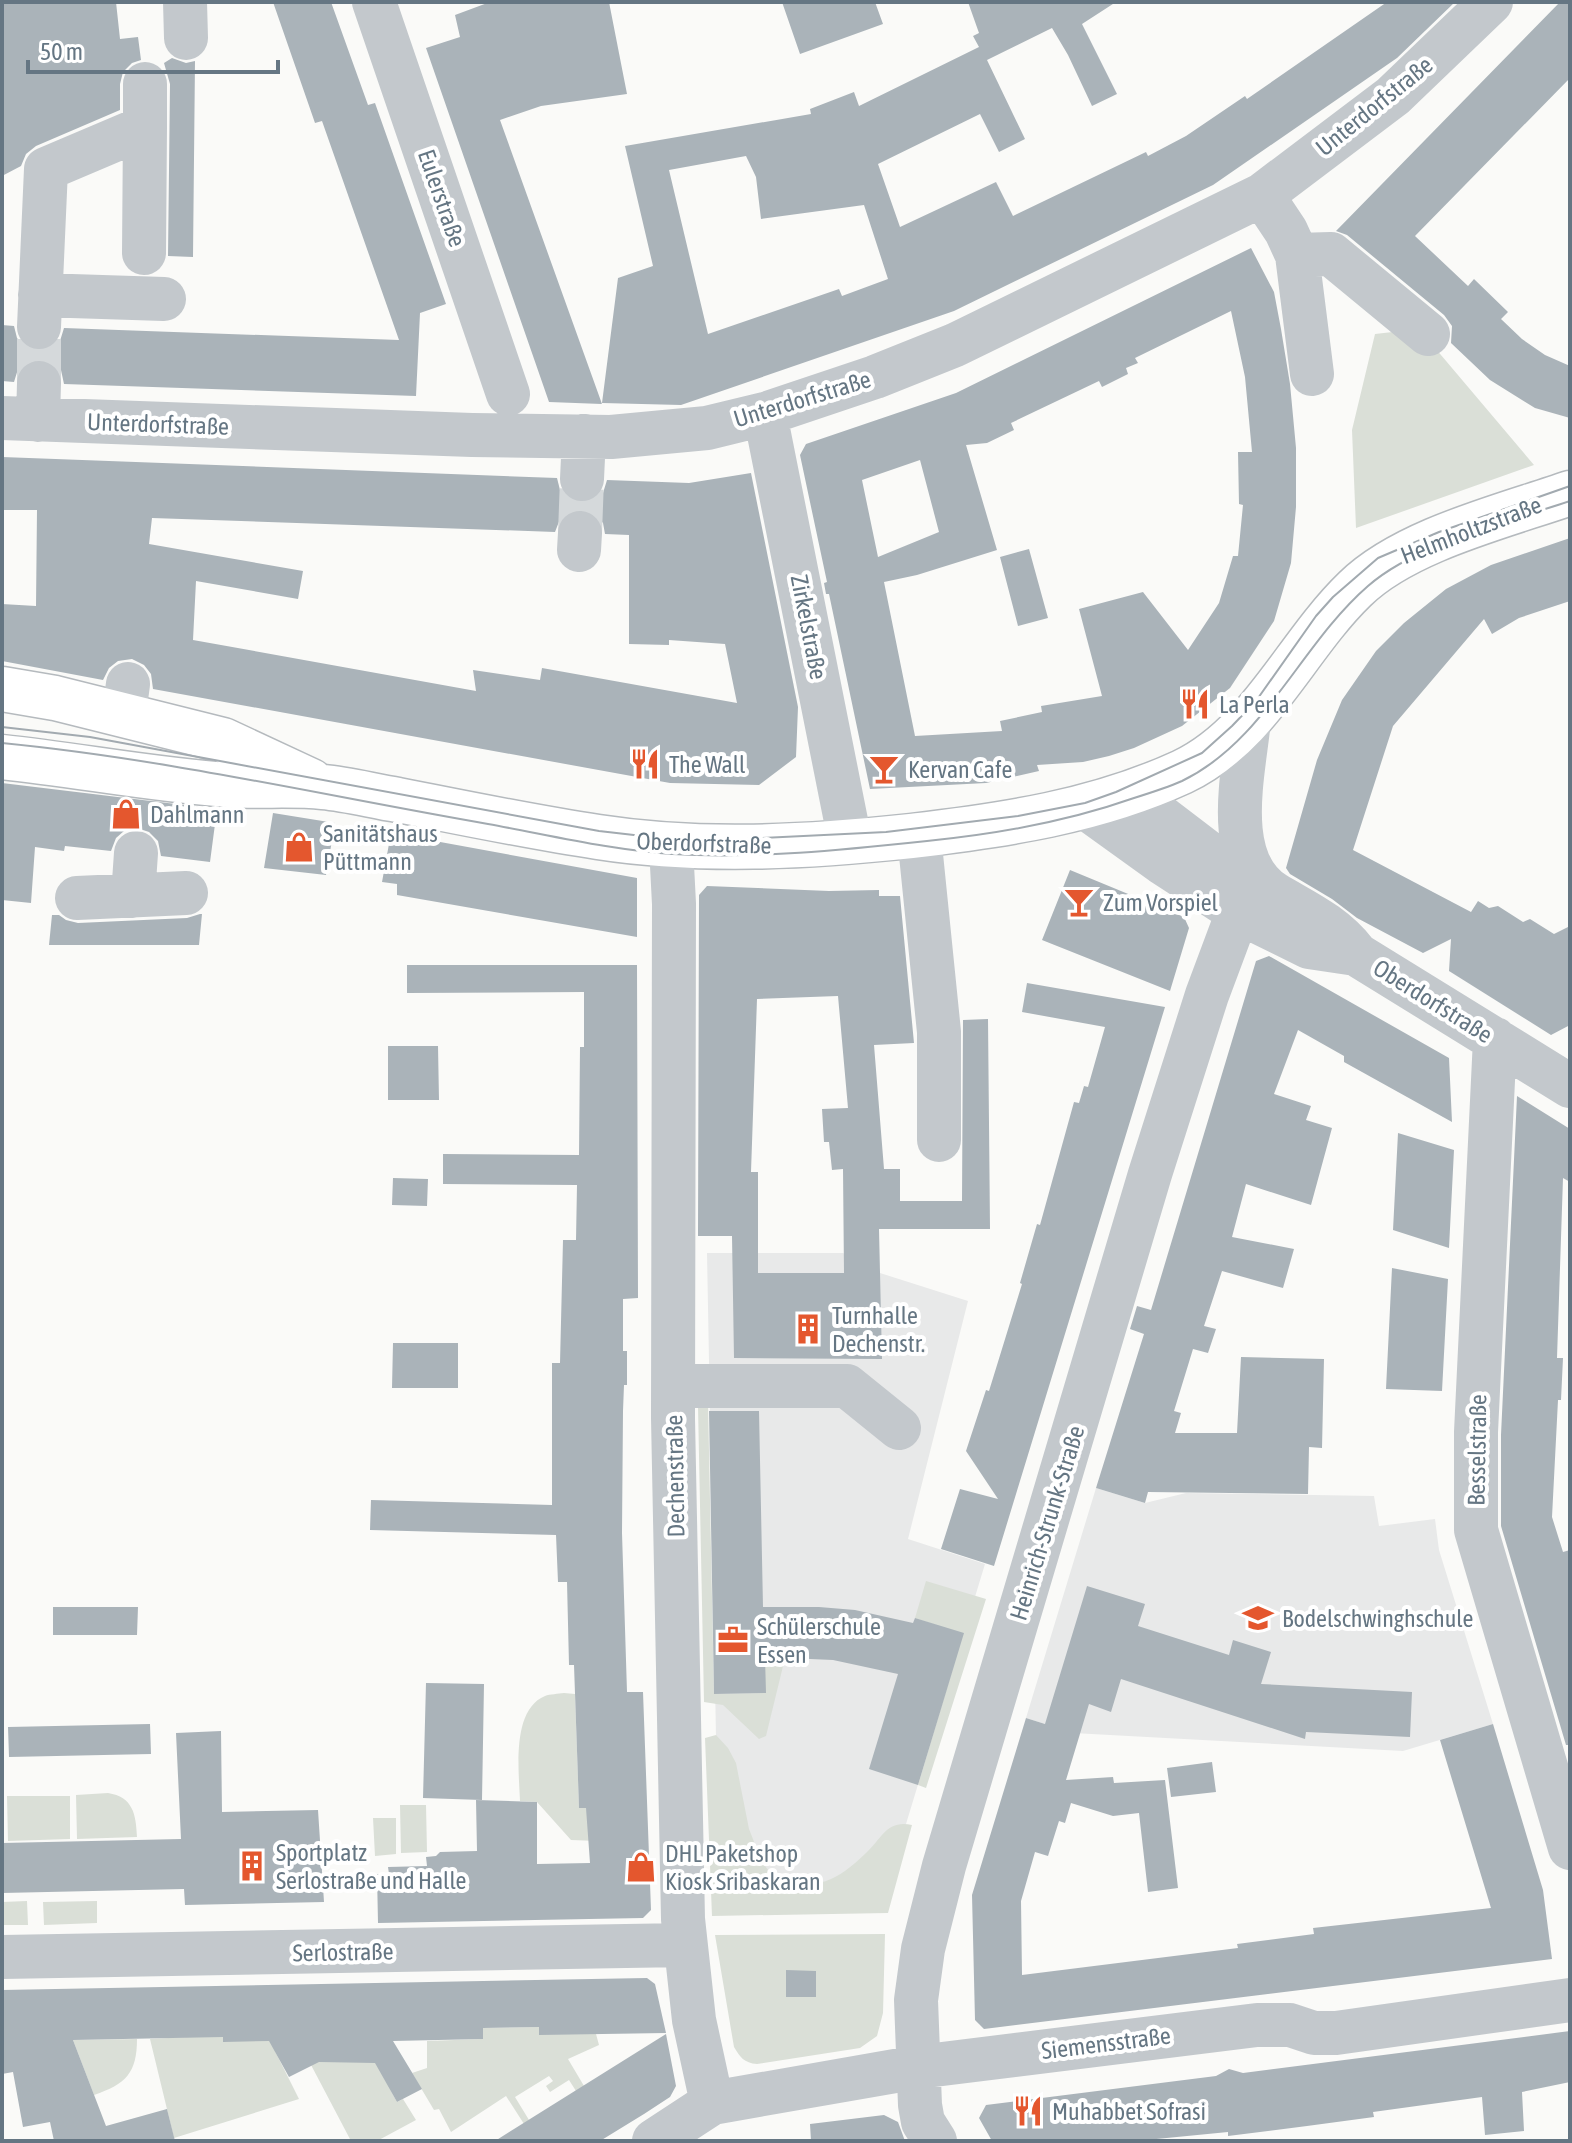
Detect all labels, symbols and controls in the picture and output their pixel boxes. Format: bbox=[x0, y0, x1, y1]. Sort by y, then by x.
scale bar bbox=[28, 24, 278, 74]
text: 50 m bbox=[40, 38, 83, 65]
street label: Unterdorfstraße bbox=[1310, 51, 1438, 161]
street label: Eulerstraße bbox=[413, 146, 471, 250]
street label: Unterdorfstraße bbox=[730, 365, 874, 433]
street label: Unterdorfstraße bbox=[87, 408, 229, 440]
street label: Helmholtzstraße bbox=[1397, 491, 1545, 569]
street label: Zirkelstraße bbox=[786, 572, 832, 682]
restaurant icon: La Perla bbox=[1178, 687, 1212, 721]
place label: La Perla bbox=[1219, 691, 1290, 718]
restaurant icon: The Wall bbox=[628, 747, 662, 781]
place label: The Wall bbox=[669, 751, 746, 778]
bar icon: Kervan Cafe bbox=[867, 752, 901, 786]
place label: Kervan Cafe bbox=[908, 756, 1012, 783]
shop icon: Dahlmann bbox=[109, 797, 143, 831]
place label: Dahlmann bbox=[150, 801, 244, 828]
place label: Sanitätshaus Püttmann bbox=[323, 820, 438, 875]
street label: Oberdorfstraße bbox=[636, 827, 772, 859]
shop icon: Sanitätshaus Püttmann bbox=[282, 830, 316, 864]
bar icon: Zum Vorspiel bbox=[1062, 885, 1096, 919]
place label: Zum Vorspiel bbox=[1103, 889, 1219, 916]
street label: Oberdorfstraße bbox=[1369, 954, 1497, 1048]
place label: Turnhalle Dechenstr. bbox=[832, 1302, 925, 1357]
building icon: Turnhalle Dechenstr. bbox=[791, 1312, 825, 1346]
street label: Besselstraße bbox=[1463, 1394, 1491, 1506]
street label: Dechenstraße bbox=[660, 1414, 690, 1538]
street label: Heinrich-Strunk-Straße bbox=[1005, 1423, 1089, 1623]
school or university icon: Bodelschwinghschule bbox=[1241, 1601, 1275, 1635]
place label: Bodelschwinghschule bbox=[1282, 1605, 1473, 1632]
place label: Schülerschule Essen bbox=[757, 1613, 881, 1668]
office icon: Schülerschule Essen bbox=[716, 1623, 750, 1657]
place label: Sportplatz Serlostraße und Halle bbox=[276, 1839, 466, 1894]
place label: DHL Paketshop Kiosk Sribaskaran bbox=[665, 1840, 821, 1895]
building icon: Sportplatz Serlostraße und Halle bbox=[235, 1849, 269, 1883]
shop icon: DHL Paketshop Kiosk Sribaskaran bbox=[624, 1850, 658, 1884]
street label: Serlostraße bbox=[292, 1938, 394, 1966]
street label: Siemensstraße bbox=[1040, 2022, 1172, 2064]
restaurant icon: Muhabbet Sofrasi bbox=[1011, 2094, 1045, 2128]
place label: Muhabbet Sofrasi bbox=[1052, 2098, 1206, 2125]

